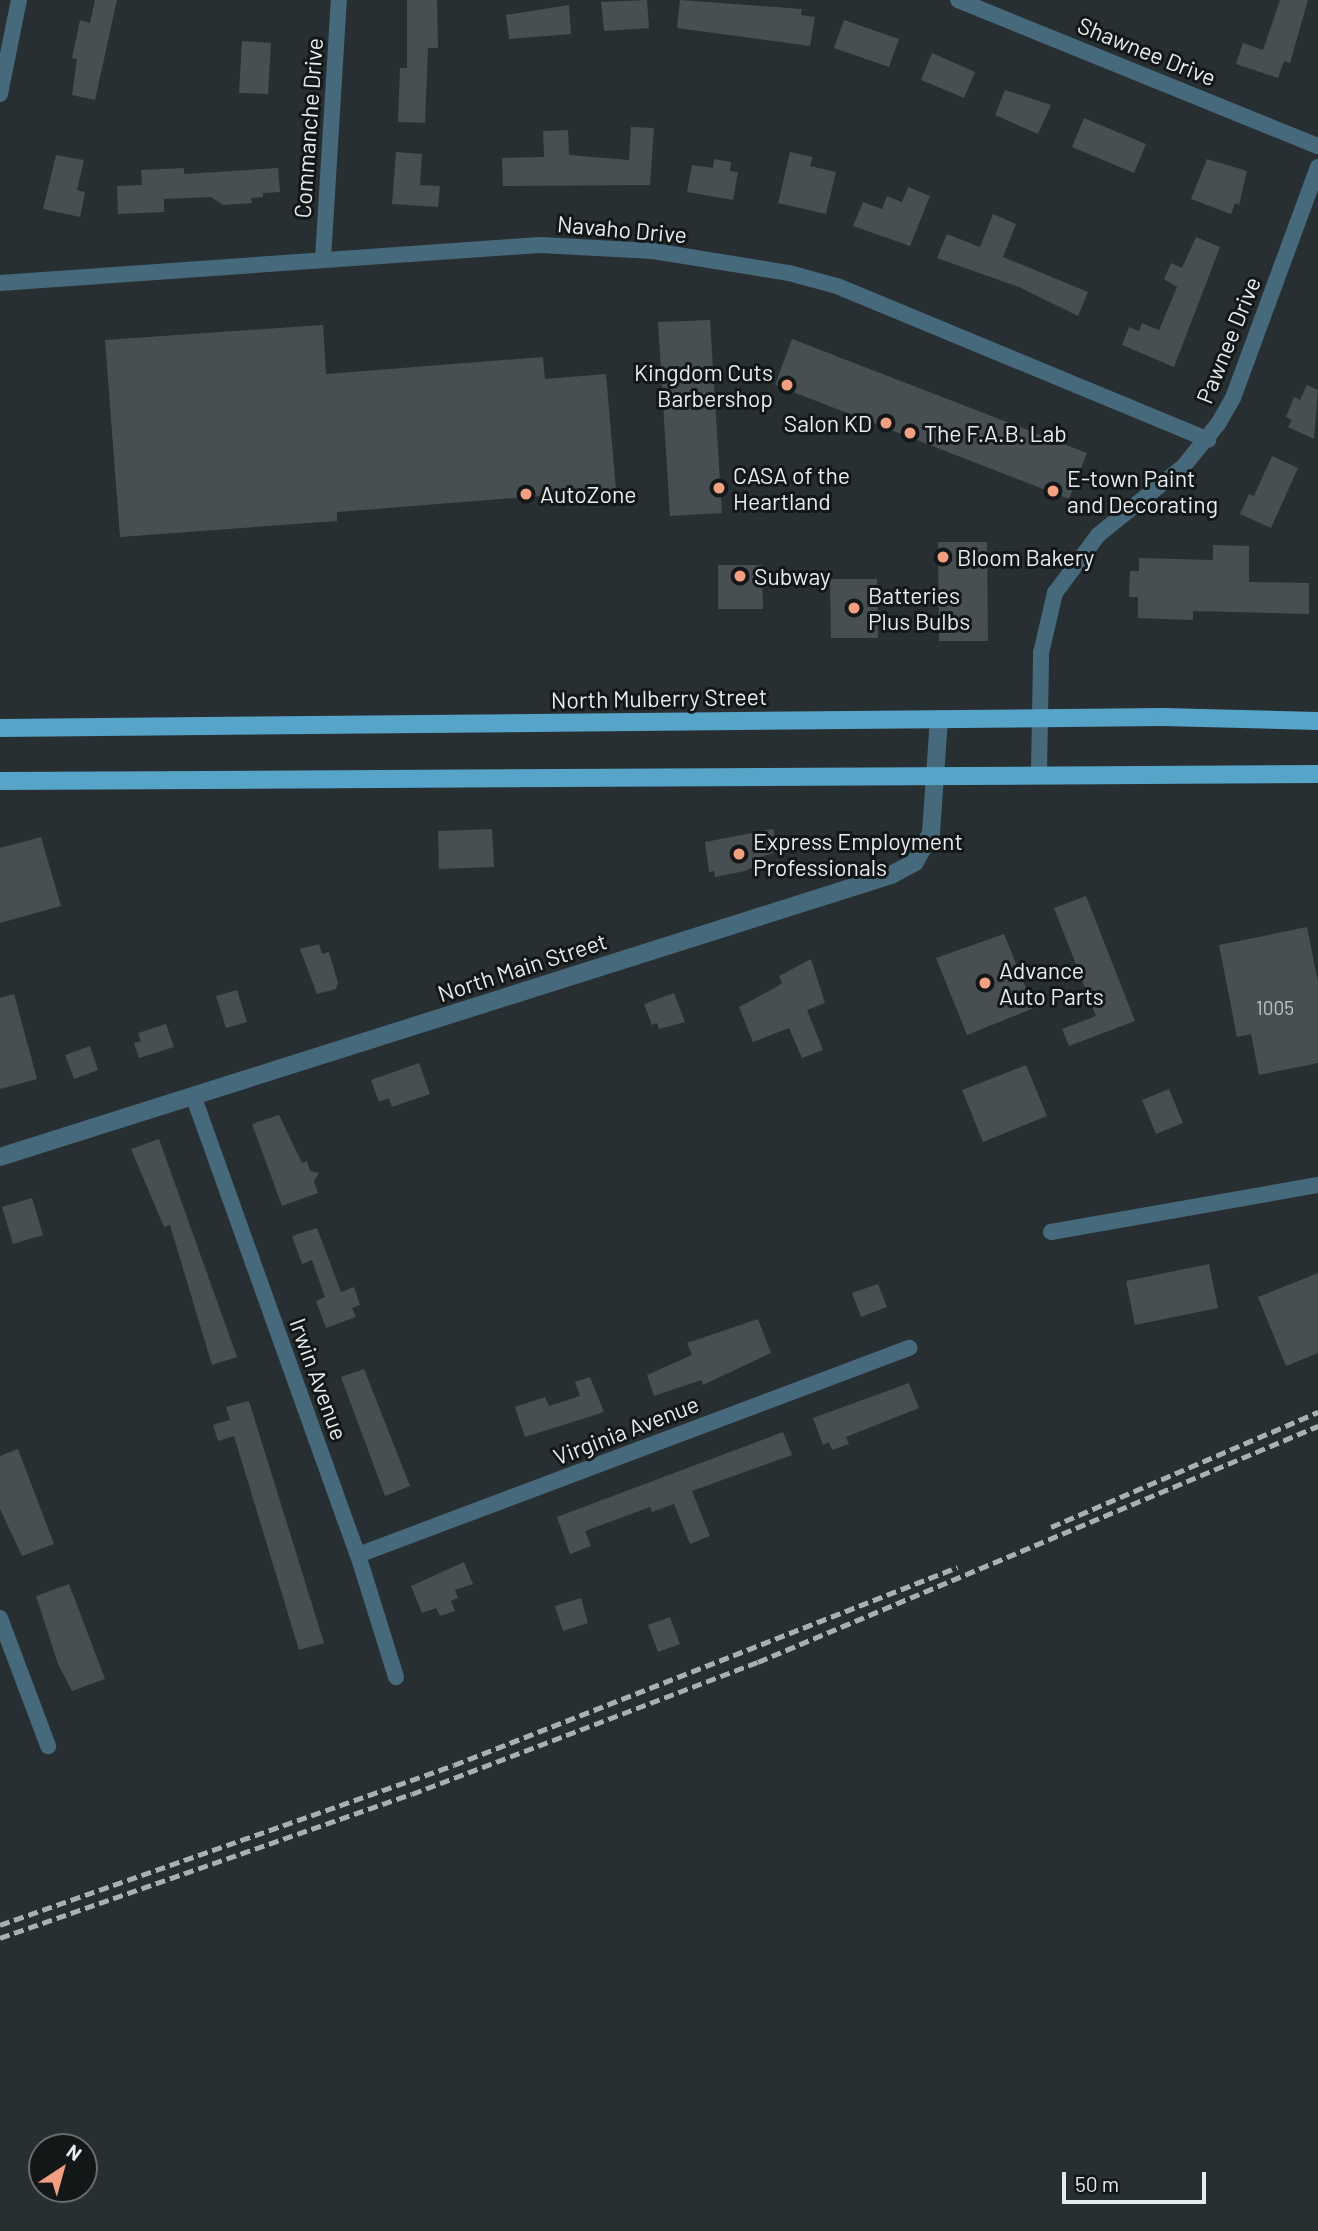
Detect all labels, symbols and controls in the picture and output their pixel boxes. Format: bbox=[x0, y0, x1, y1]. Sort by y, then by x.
street label: Shawnee Drive bbox=[1074, 11, 1220, 91]
street label: Commanche Drive bbox=[288, 37, 328, 219]
street label: Navaho Drive bbox=[556, 210, 688, 248]
street label: Pawnee Drive bbox=[1190, 273, 1266, 407]
place label: Kingdom Cuts Barbershop bbox=[634, 358, 773, 412]
marker: Kingdom Cuts Barbershop bbox=[779, 377, 795, 393]
place label: Salon KD bbox=[784, 409, 872, 437]
marker: Salon KD bbox=[878, 415, 894, 431]
place label: The F.A.B. Lab bbox=[924, 419, 1067, 447]
marker: The F.A.B. Lab bbox=[902, 425, 918, 441]
place label: CASA of the Heartland bbox=[733, 461, 850, 515]
place label: E-town Paint and Decorating bbox=[1067, 464, 1218, 518]
place label: AutoZone bbox=[540, 480, 637, 508]
marker: CASA of the Heartland bbox=[711, 480, 727, 496]
marker: E-town Paint and Decorating bbox=[1045, 483, 1061, 499]
marker: AutoZone bbox=[518, 486, 534, 502]
place label: Bloom Bakery bbox=[957, 543, 1094, 571]
marker: Bloom Bakery bbox=[935, 549, 951, 565]
place label: Subway bbox=[754, 562, 831, 590]
marker: Subway bbox=[732, 568, 748, 584]
place label: Batteries Plus Bulbs bbox=[868, 581, 970, 635]
marker: Batteries Plus Bulbs bbox=[846, 600, 862, 616]
street label: North Mulberry Street bbox=[551, 682, 767, 714]
place label: Express Employment Professionals bbox=[753, 827, 963, 881]
marker: Express Employment Professionals bbox=[731, 846, 747, 862]
street label: North Main Street bbox=[434, 927, 610, 1007]
place label: Advance Auto Parts bbox=[999, 956, 1104, 1010]
marker: Advance Auto Parts bbox=[977, 975, 993, 991]
house number: 1005 bbox=[1256, 997, 1294, 1019]
street label: Irwin Avenue bbox=[284, 1314, 354, 1444]
street label: Virginia Avenue bbox=[549, 1390, 703, 1470]
north arrow bbox=[28, 2133, 98, 2203]
text: N bbox=[63, 2139, 86, 2165]
scale bar bbox=[1066, 2158, 1210, 2202]
text: 50 m bbox=[1075, 2171, 1119, 2196]

